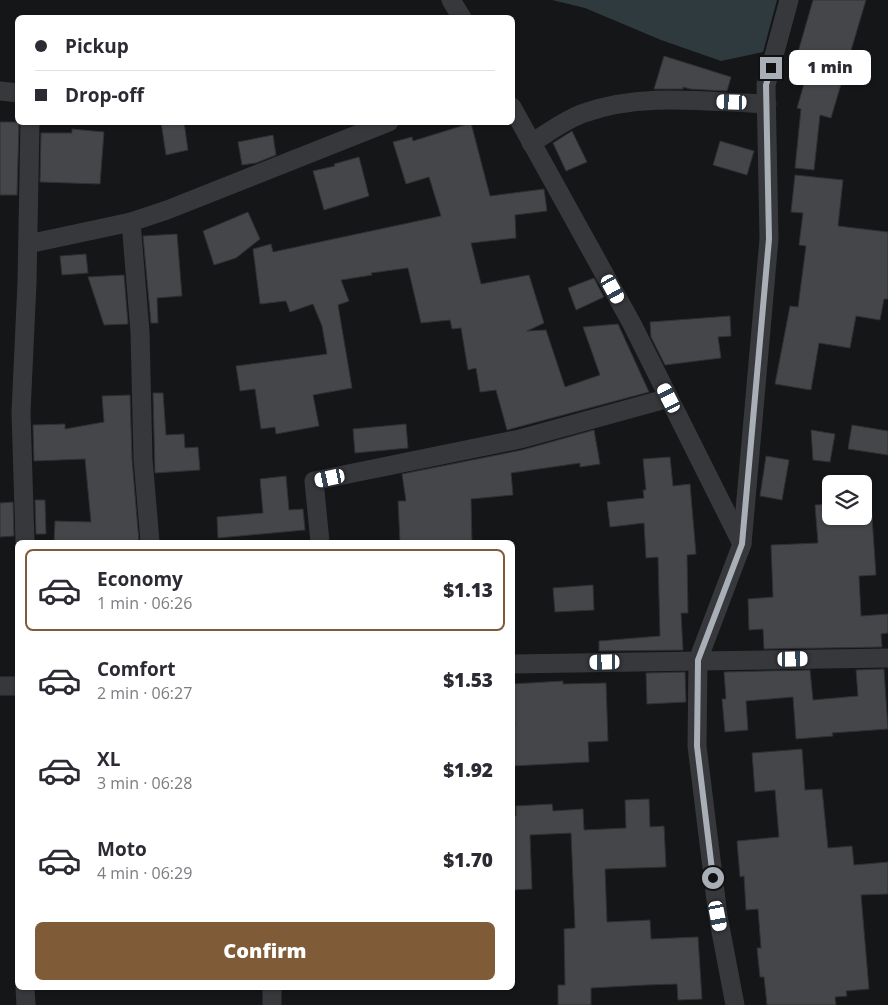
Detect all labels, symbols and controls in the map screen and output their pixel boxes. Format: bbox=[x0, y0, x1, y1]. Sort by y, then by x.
text: Pickup bbox=[65, 33, 129, 59]
callout: 1 min bbox=[788, 50, 871, 86]
text: 1 min bbox=[807, 56, 853, 78]
route end bbox=[760, 57, 782, 79]
text: Drop-off bbox=[65, 82, 144, 108]
car bbox=[716, 94, 747, 110]
car bbox=[599, 272, 626, 306]
car bbox=[655, 381, 682, 415]
car bbox=[313, 468, 346, 488]
map controls bbox=[822, 475, 872, 525]
button: layers bbox=[822, 475, 872, 525]
text: Economy bbox=[97, 566, 183, 592]
icon: car bbox=[37, 568, 82, 613]
text: $1.13 bbox=[443, 577, 493, 603]
text: 1 min · 06:26 bbox=[97, 592, 192, 614]
car bbox=[777, 651, 808, 667]
car bbox=[589, 654, 620, 670]
text: Comfort bbox=[97, 656, 176, 682]
icon: car bbox=[37, 658, 82, 703]
text: $1.53 bbox=[443, 667, 493, 693]
text: 2 min · 06:27 bbox=[97, 682, 192, 704]
text: XL bbox=[97, 746, 120, 772]
icon: car bbox=[37, 748, 82, 793]
text: $1.92 bbox=[443, 757, 493, 783]
text: 3 min · 06:28 bbox=[97, 772, 192, 794]
text: Moto bbox=[97, 836, 147, 862]
icon: car bbox=[37, 838, 82, 883]
text: $1.70 bbox=[443, 847, 493, 873]
text: 4 min · 06:29 bbox=[97, 862, 192, 884]
route start bbox=[702, 867, 724, 889]
car bbox=[707, 900, 728, 932]
button: Confirm bbox=[35, 922, 495, 980]

